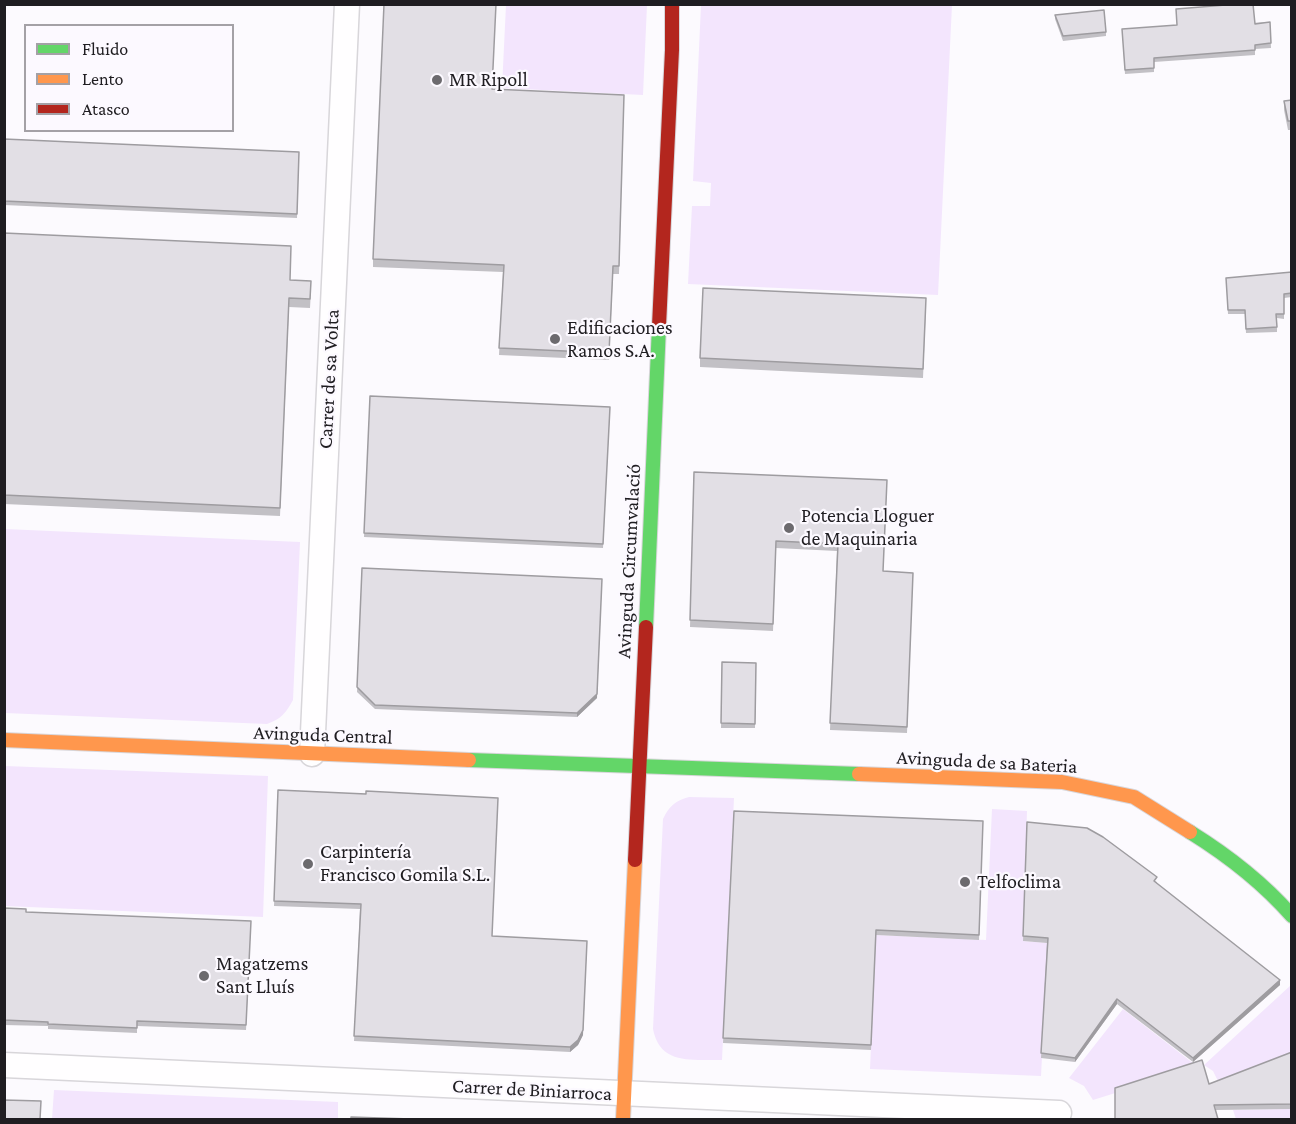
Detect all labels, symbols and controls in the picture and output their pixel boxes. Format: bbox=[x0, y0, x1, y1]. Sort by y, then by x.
legend bbox=[24, 24, 234, 132]
text: Fluido bbox=[82, 39, 128, 59]
place label: MR Ripoll bbox=[449, 68, 528, 92]
text: Lento bbox=[82, 69, 123, 89]
marker: MR Ripoll bbox=[430, 73, 444, 87]
text: Atasco bbox=[82, 99, 130, 119]
street label: Carrer de sa Volta bbox=[313, 309, 345, 449]
place label: Edificaciones Ramos S.A. bbox=[567, 316, 673, 363]
marker: Edificaciones Ramos S.A. bbox=[548, 332, 562, 346]
street label: Avinguda Circumvalació bbox=[612, 463, 646, 659]
place label: Potencia Lloguer de Maquinaria bbox=[801, 504, 934, 551]
marker: Potencia Lloguer de Maquinaria bbox=[782, 521, 796, 535]
street label: Avinguda Central bbox=[253, 721, 393, 749]
street label: Avinguda de sa Bateria bbox=[896, 745, 1078, 779]
place label: Carpintería Francisco Gomila S.L. bbox=[320, 840, 490, 887]
marker: Carpintería Francisco Gomila S.L. bbox=[301, 857, 315, 871]
place label: Telfoclima bbox=[977, 870, 1061, 894]
marker: Telfoclima bbox=[958, 875, 972, 889]
place label: Magatzems Sant Lluís bbox=[216, 952, 308, 999]
marker: Magatzems Sant Lluís bbox=[197, 969, 211, 983]
street label: Carrer de Biniarroca bbox=[451, 1074, 613, 1106]

